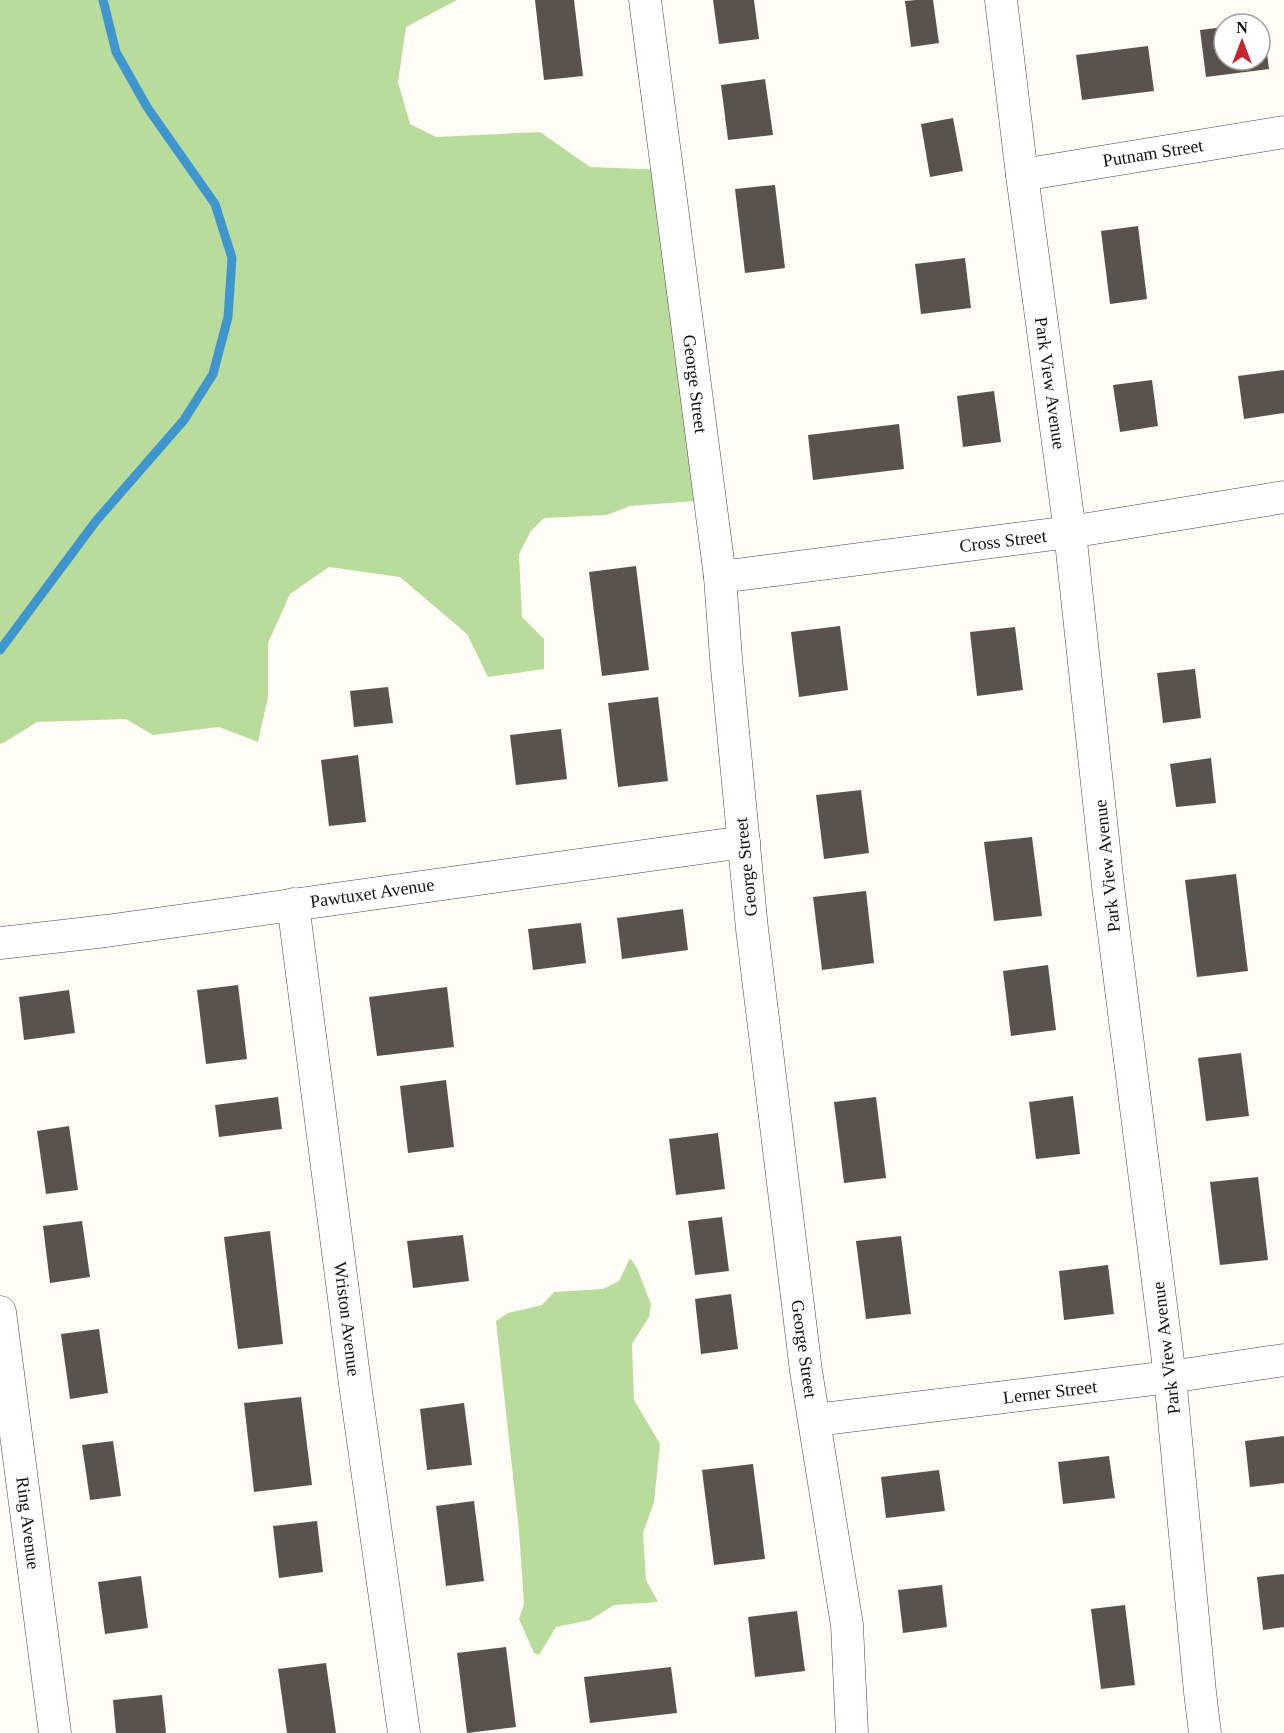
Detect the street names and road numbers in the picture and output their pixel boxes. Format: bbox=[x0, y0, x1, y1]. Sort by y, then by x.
street label: Putnam Street bbox=[1101, 135, 1205, 171]
street label: Park View Avenue bbox=[1031, 316, 1069, 450]
street label: George Street bbox=[679, 334, 711, 434]
street label: Cross Street bbox=[958, 526, 1048, 556]
street label: Park View Avenue bbox=[1090, 799, 1124, 933]
street label: George Street bbox=[731, 817, 761, 917]
street label: Pawtuxet Avenue bbox=[309, 874, 435, 912]
street label: Wriston Avenue bbox=[330, 1261, 364, 1378]
street label: Park View Avenue bbox=[1148, 1281, 1184, 1415]
street label: George Street bbox=[787, 1299, 821, 1399]
street label: Lerner Street bbox=[1002, 1376, 1098, 1408]
street label: Ring Avenue bbox=[12, 1476, 44, 1570]

